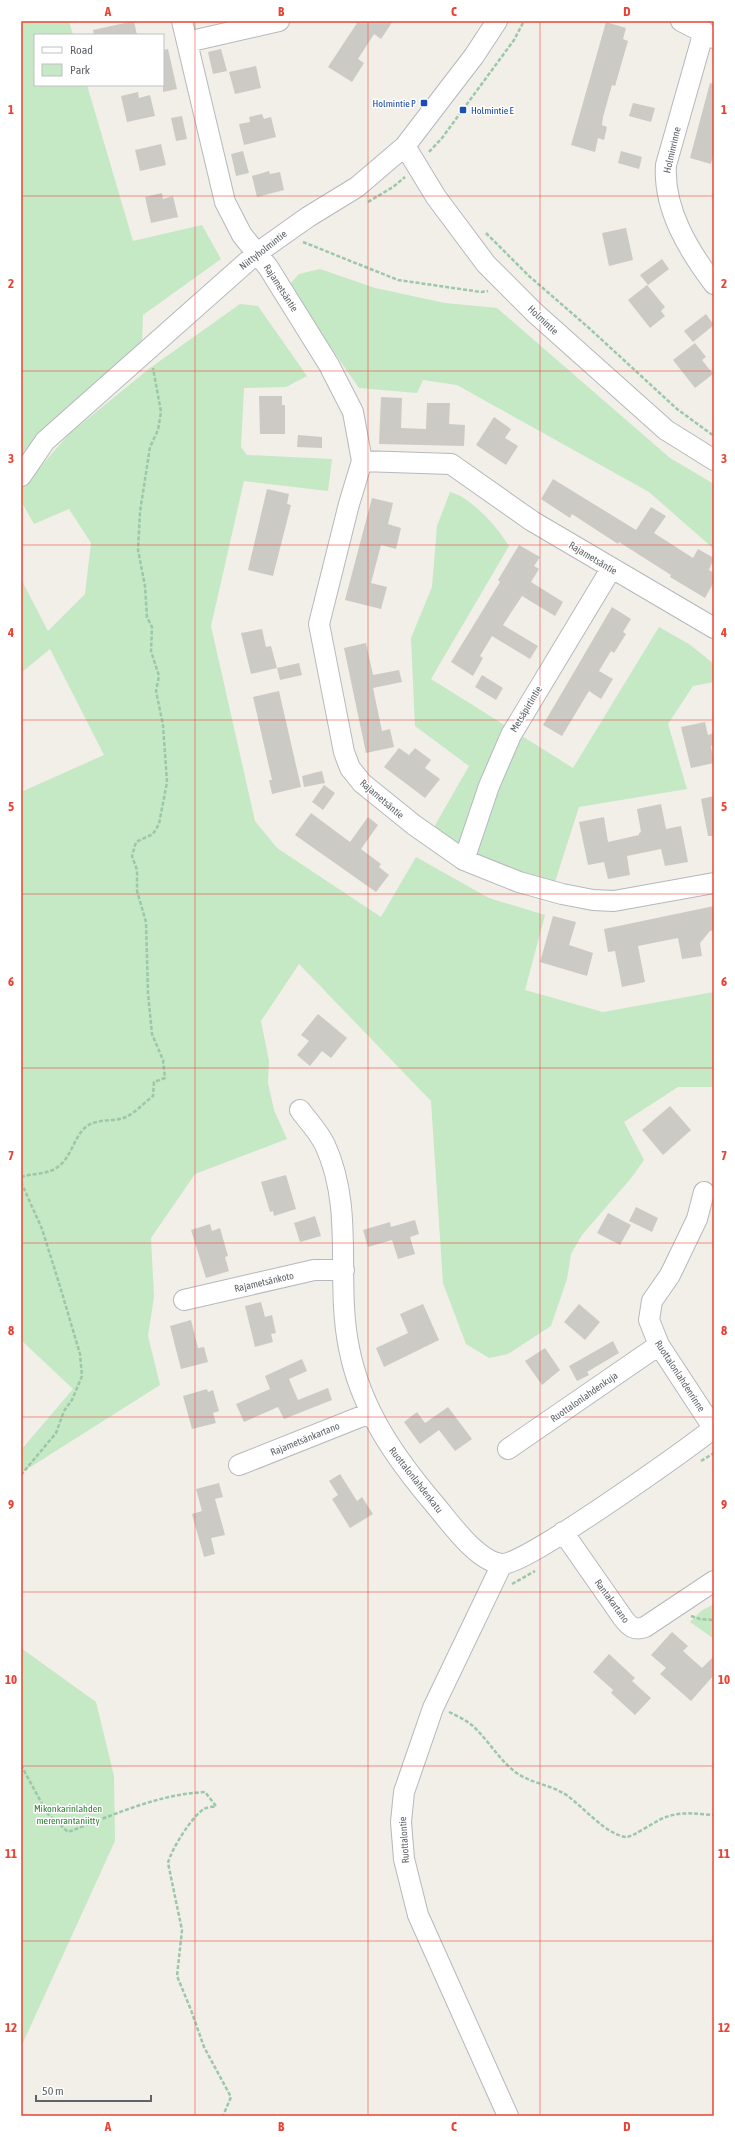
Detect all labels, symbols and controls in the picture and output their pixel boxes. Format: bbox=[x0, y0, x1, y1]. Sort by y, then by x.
text: A bbox=[104, 4, 112, 19]
text: B bbox=[278, 4, 285, 19]
text: C bbox=[451, 4, 457, 19]
text: D bbox=[623, 4, 631, 19]
legend bbox=[34, 34, 164, 86]
text: Road bbox=[70, 43, 93, 57]
text: Park bbox=[70, 63, 91, 77]
place label: Holmintie P bbox=[373, 98, 416, 109]
marker: Holmintie P bbox=[419, 98, 429, 108]
text: 1 bbox=[8, 102, 14, 117]
text: 1 bbox=[721, 102, 727, 117]
marker: Holmintie E bbox=[458, 105, 468, 115]
place label: Holmintie E bbox=[471, 105, 515, 116]
street label: Holminrinne bbox=[661, 125, 683, 174]
street label: Niittyholmintie bbox=[237, 228, 289, 272]
street label: Rajametsäntie bbox=[262, 262, 301, 314]
text: 2 bbox=[8, 276, 14, 291]
text: 2 bbox=[721, 276, 727, 291]
street label: Holmintie bbox=[526, 303, 561, 337]
text: 3 bbox=[8, 451, 14, 466]
text: 3 bbox=[721, 451, 727, 466]
street label: Rajametsäntie bbox=[567, 539, 619, 577]
text: 4 bbox=[7, 625, 14, 640]
text: 4 bbox=[720, 625, 727, 640]
street label: Metsäpirtintie bbox=[508, 684, 544, 734]
street label: Rajametsäntie bbox=[358, 777, 406, 821]
text: 5 bbox=[8, 799, 14, 814]
text: 5 bbox=[721, 799, 727, 814]
text: 6 bbox=[8, 974, 14, 989]
text: 6 bbox=[721, 974, 727, 989]
text: 7 bbox=[8, 1148, 14, 1163]
text: 7 bbox=[721, 1148, 727, 1163]
street label: Rajametsänkoto bbox=[233, 1270, 295, 1294]
text: 8 bbox=[8, 1323, 14, 1338]
text: 8 bbox=[721, 1323, 727, 1338]
street label: Ruottalonlahdenrinne bbox=[653, 1338, 707, 1414]
street label: Ruottalonlahdenkuja bbox=[548, 1369, 620, 1424]
street label: Rajametsänkartano bbox=[269, 1420, 341, 1458]
street label: Ruottalonlahdenkatu bbox=[387, 1445, 445, 1515]
text: 9 bbox=[8, 1497, 14, 1512]
text: 9 bbox=[721, 1497, 727, 1512]
street label: Rantakartano bbox=[593, 1577, 632, 1625]
text: 10 bbox=[5, 1672, 17, 1687]
text: 10 bbox=[718, 1672, 730, 1687]
park label: Mikonkarinlahden merenrantaniitty bbox=[34, 1803, 102, 1826]
street label: Ruottalontie bbox=[397, 1816, 411, 1864]
text: 11 bbox=[5, 1846, 17, 1861]
text: 11 bbox=[718, 1846, 730, 1861]
text: 12 bbox=[5, 2020, 17, 2035]
text: 12 bbox=[718, 2020, 730, 2035]
scale bar bbox=[36, 2077, 151, 2103]
text: 50 m bbox=[42, 2084, 64, 2098]
text: A bbox=[104, 2119, 112, 2134]
text: B bbox=[278, 2119, 285, 2134]
text: C bbox=[451, 2119, 457, 2134]
text: D bbox=[623, 2119, 631, 2134]

